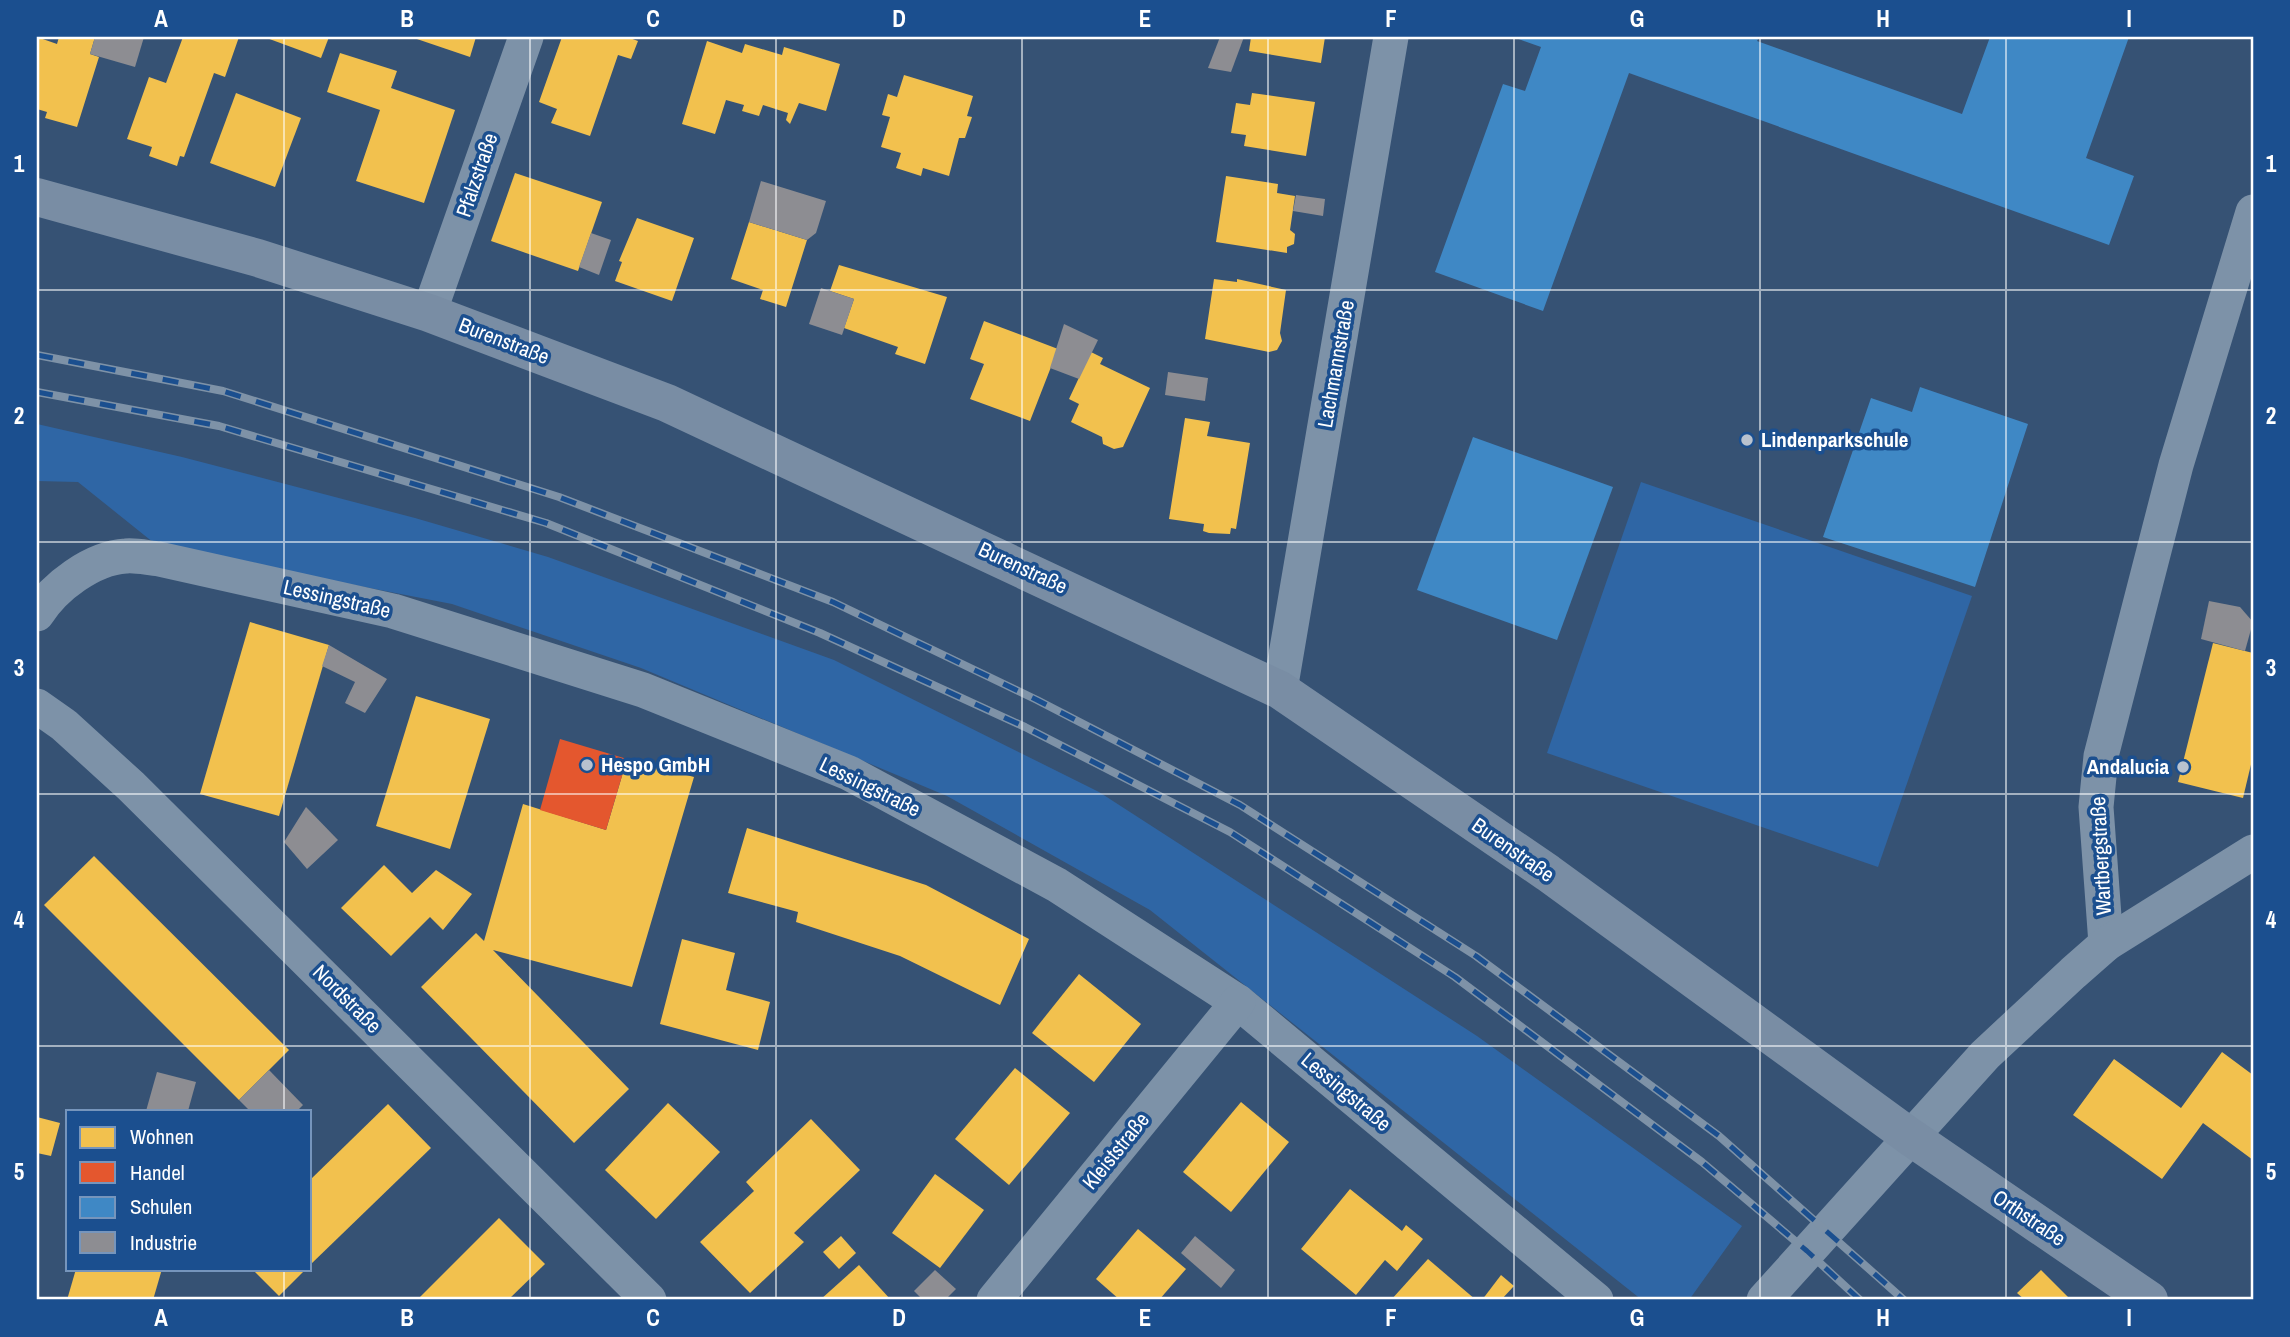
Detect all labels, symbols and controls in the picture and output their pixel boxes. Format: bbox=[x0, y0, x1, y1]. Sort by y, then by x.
text: A bbox=[154, 3, 168, 34]
text: B bbox=[400, 3, 414, 34]
text: C bbox=[646, 3, 660, 34]
text: D bbox=[892, 3, 906, 34]
text: E bbox=[1139, 3, 1151, 34]
text: F bbox=[1385, 3, 1397, 34]
text: G bbox=[1630, 3, 1644, 34]
text: H bbox=[1876, 3, 1890, 34]
text: I bbox=[2126, 3, 2132, 34]
street label: Pfalzstraße bbox=[449, 129, 504, 221]
text: 1 bbox=[14, 148, 25, 179]
text: 1 bbox=[2266, 148, 2277, 179]
street label: Lachmannstraße bbox=[1310, 298, 1361, 430]
street label: Burenstraße bbox=[455, 310, 554, 371]
text: 2 bbox=[14, 400, 24, 431]
text: 2 bbox=[2266, 400, 2276, 431]
place label: Lindenparkschule bbox=[1761, 425, 1908, 454]
marker: Lindenparkschule bbox=[1739, 432, 1755, 448]
street label: Burenstraße bbox=[974, 534, 1072, 601]
street label: Lessingstraße bbox=[281, 572, 394, 625]
text: 3 bbox=[14, 652, 24, 683]
text: 3 bbox=[2266, 652, 2276, 683]
place label: Hespo GmbH bbox=[601, 750, 710, 779]
street label: Lessingstraße bbox=[815, 750, 926, 824]
place label: Andalucia bbox=[2087, 752, 2169, 781]
marker: Hespo GmbH bbox=[579, 757, 595, 773]
marker: Andalucia bbox=[2175, 759, 2191, 775]
street label: Wartbergstraße bbox=[2083, 796, 2118, 916]
street label: Burenstraße bbox=[1466, 811, 1560, 889]
text: 4 bbox=[14, 904, 25, 935]
text: 4 bbox=[2266, 904, 2277, 935]
street label: Nordstraße bbox=[307, 958, 388, 1039]
street label: Lessingstraße bbox=[1295, 1045, 1397, 1138]
street label: Kleiststraße bbox=[1075, 1106, 1156, 1196]
legend bbox=[66, 1110, 312, 1270]
text: Wohnen bbox=[130, 1122, 194, 1151]
text: 5 bbox=[14, 1156, 24, 1187]
text: 5 bbox=[2266, 1156, 2276, 1187]
text: Handel bbox=[130, 1158, 185, 1187]
street label: Orthstraße bbox=[1987, 1183, 2072, 1253]
text: Schulen bbox=[130, 1192, 192, 1221]
text: Industrie bbox=[130, 1228, 197, 1257]
text: A bbox=[154, 1302, 168, 1333]
text: B bbox=[400, 1302, 414, 1333]
text: C bbox=[646, 1302, 660, 1333]
text: D bbox=[892, 1302, 906, 1333]
text: E bbox=[1139, 1302, 1151, 1333]
text: F bbox=[1385, 1302, 1397, 1333]
text: G bbox=[1630, 1302, 1644, 1333]
text: H bbox=[1876, 1302, 1890, 1333]
text: I bbox=[2126, 1302, 2132, 1333]

